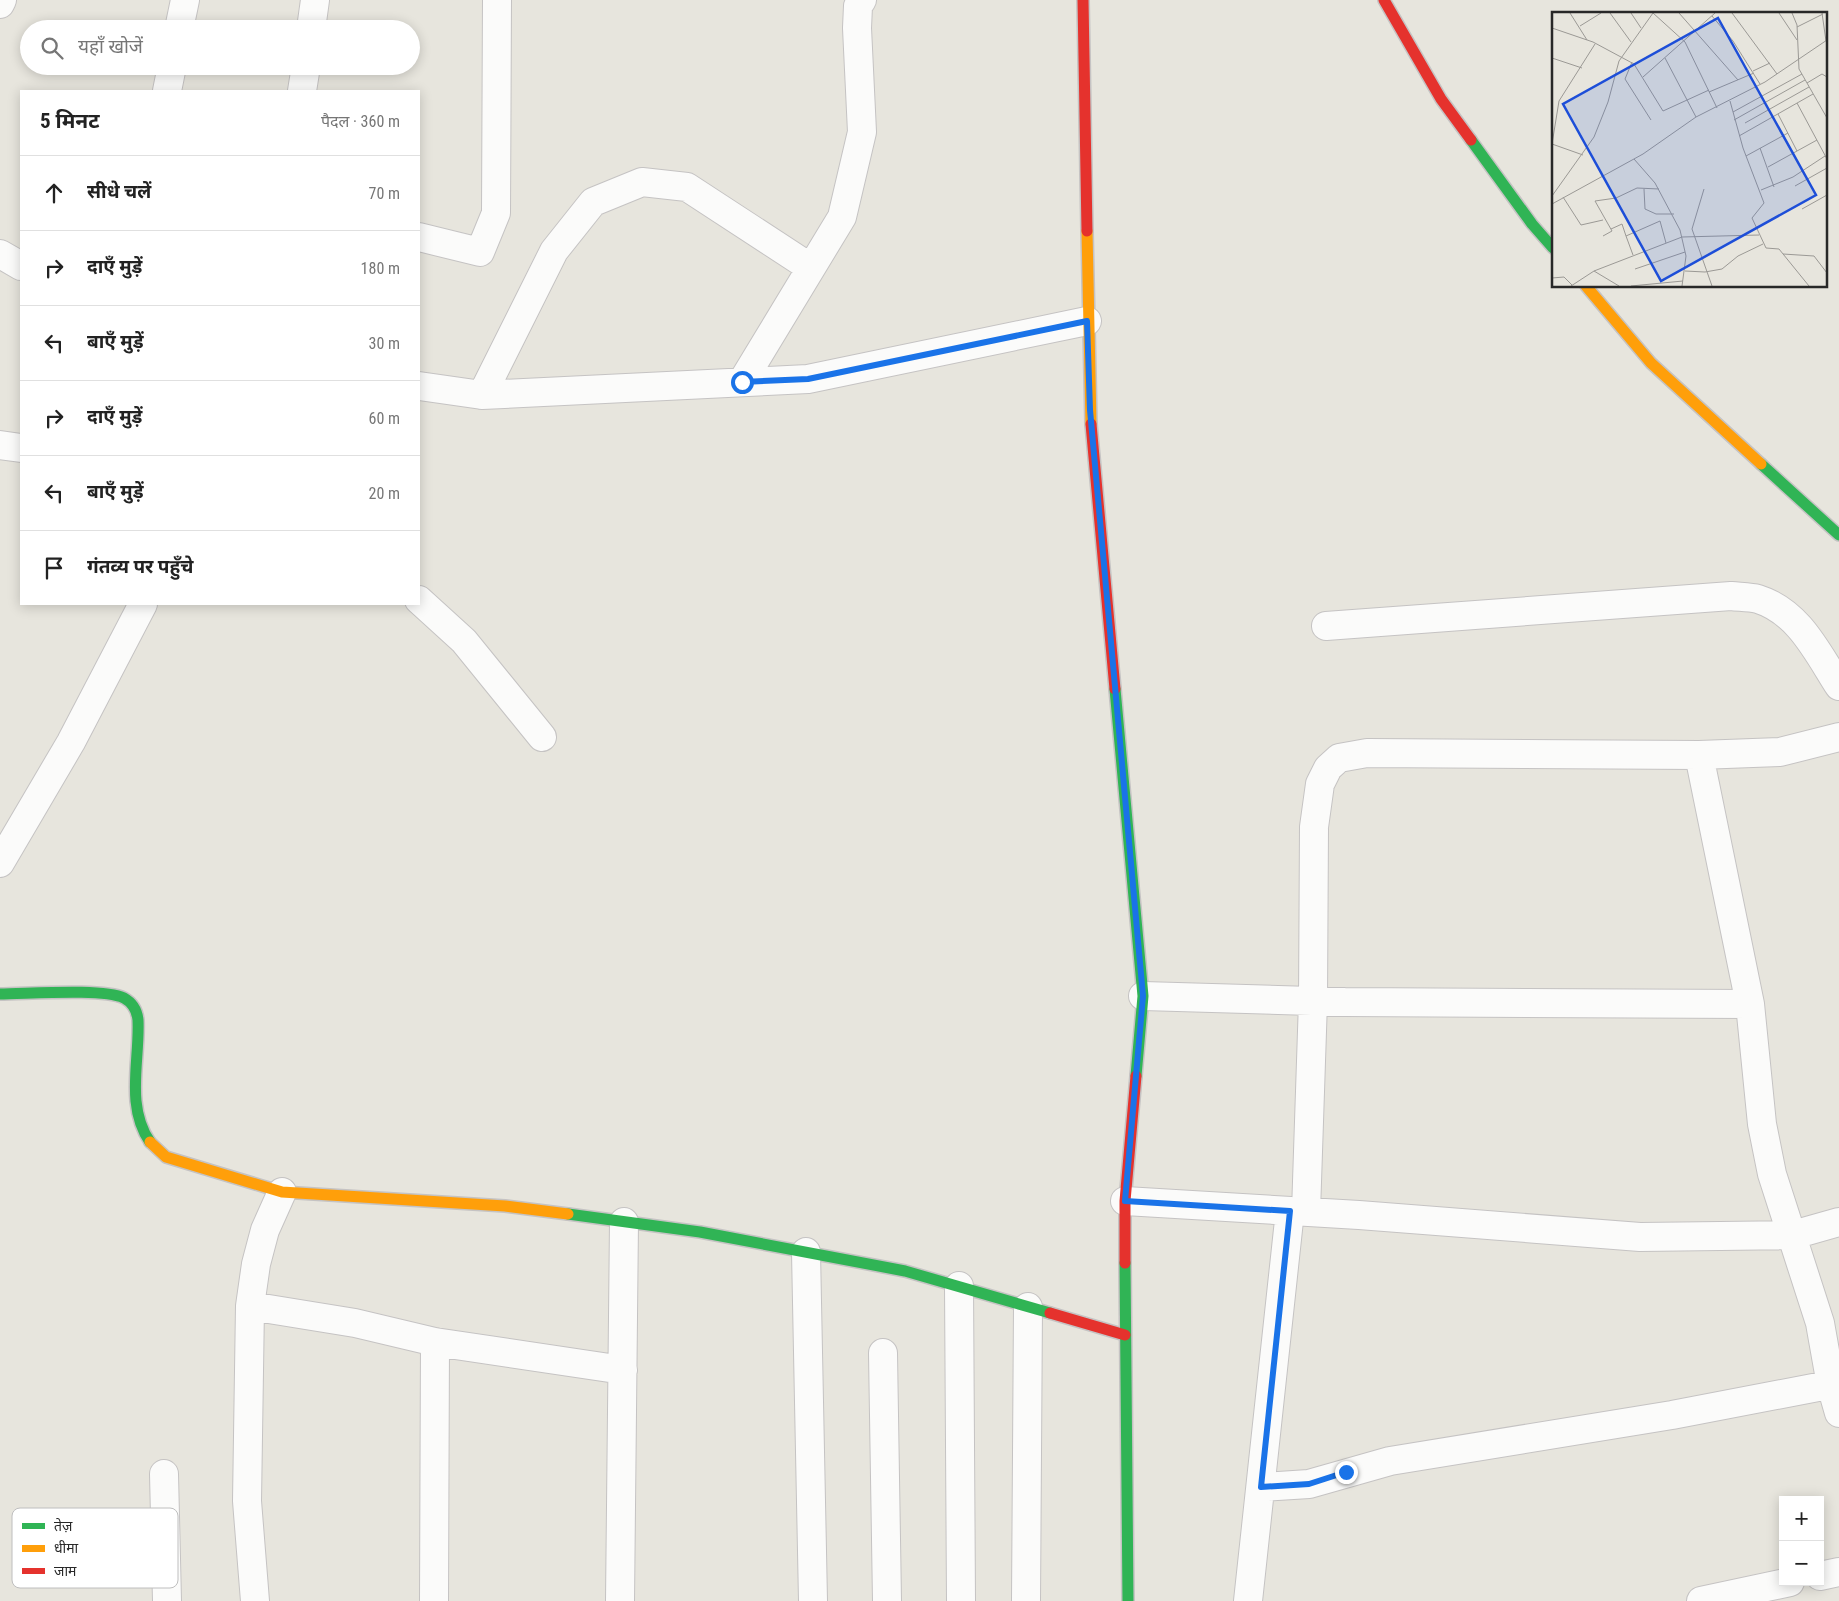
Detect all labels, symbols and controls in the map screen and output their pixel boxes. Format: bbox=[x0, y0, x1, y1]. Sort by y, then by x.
inset map bbox=[1552, 12, 1826, 288]
search box bbox=[20, 20, 420, 75]
icon: search bbox=[38, 34, 66, 62]
text: यहाँ खोजें bbox=[78, 35, 143, 58]
text: 5 मिनट bbox=[40, 109, 100, 133]
text: पैदल · 360 m bbox=[321, 112, 400, 131]
icon: ahead bbox=[40, 179, 68, 207]
text: सीधे चलें bbox=[87, 180, 151, 203]
text: 70 m bbox=[368, 184, 400, 203]
icon: right bbox=[40, 254, 68, 282]
text: दाएँ मुड़ें bbox=[87, 255, 142, 278]
text: 180 m bbox=[361, 259, 400, 278]
icon: left bbox=[40, 329, 68, 357]
text: बाएँ मुड़ें bbox=[87, 330, 143, 353]
text: 30 m bbox=[368, 334, 400, 353]
route start bbox=[731, 371, 754, 394]
icon: right bbox=[40, 404, 68, 432]
text: दाएँ मुड़ें bbox=[87, 405, 142, 428]
text: 60 m bbox=[368, 409, 400, 428]
icon: left bbox=[40, 479, 68, 507]
text: बाएँ मुड़ें bbox=[87, 480, 143, 503]
text: 20 m bbox=[368, 484, 400, 503]
icon: arrive bbox=[40, 554, 68, 582]
text: गंतव्य पर पहुँचे bbox=[87, 555, 193, 578]
route end bbox=[1335, 1461, 1358, 1484]
map controls bbox=[1779, 1496, 1824, 1586]
button: + bbox=[1779, 1496, 1824, 1541]
legend bbox=[12, 1508, 178, 1588]
text: तेज़ bbox=[54, 1517, 73, 1534]
text: धीमा bbox=[54, 1540, 79, 1556]
button: − bbox=[1779, 1541, 1824, 1586]
text: जाम bbox=[54, 1563, 77, 1579]

